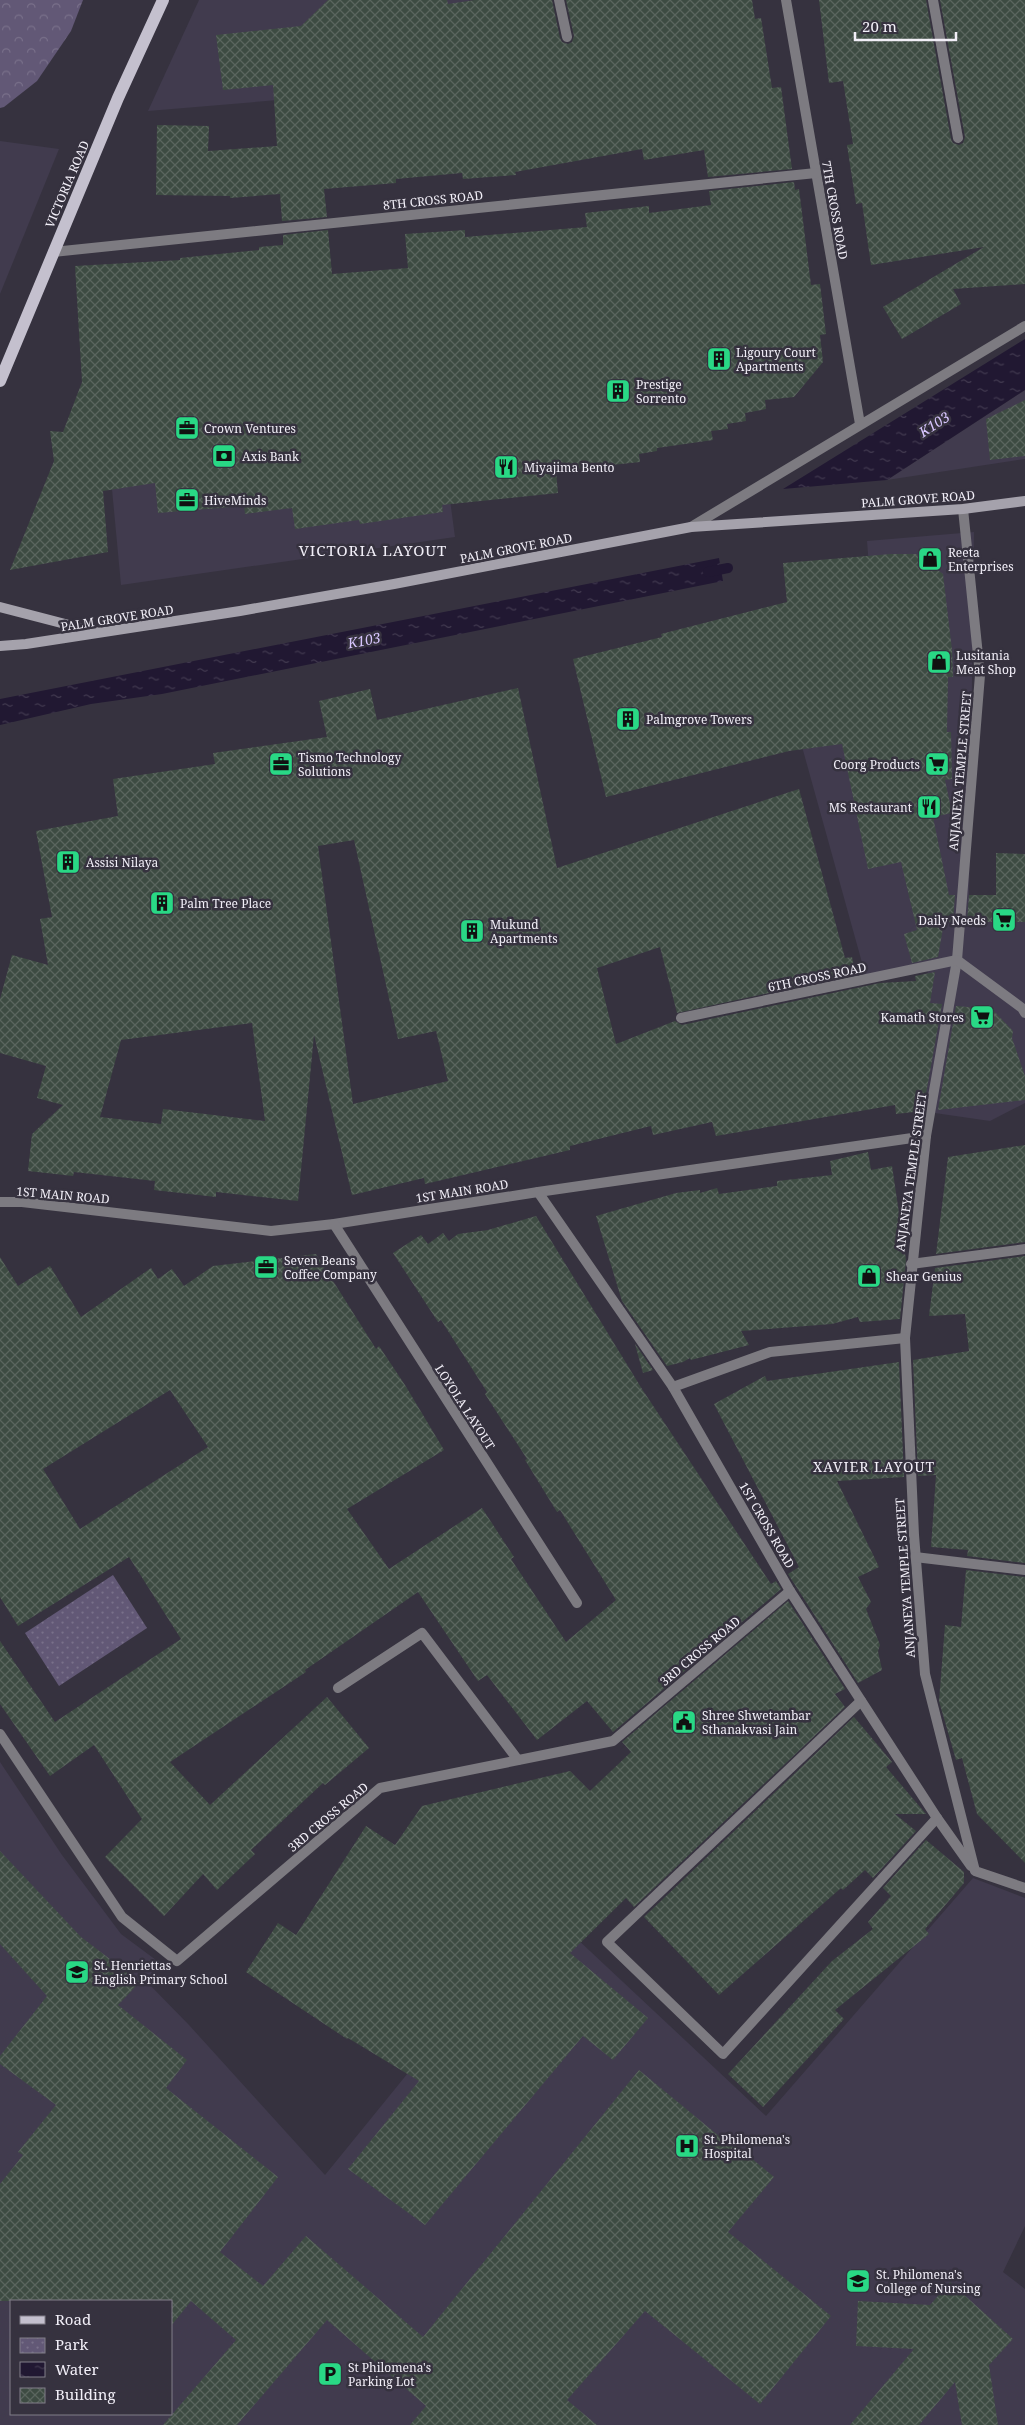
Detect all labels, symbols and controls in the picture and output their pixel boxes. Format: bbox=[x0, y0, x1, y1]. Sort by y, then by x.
scale bar bbox=[855, 10, 956, 42]
text: 20 m bbox=[862, 16, 897, 36]
street label: VICTORIA ROAD bbox=[41, 138, 93, 230]
street label: 7TH CROSS ROAD bbox=[818, 159, 852, 261]
street label: 8TH CROSS ROAD bbox=[382, 186, 484, 214]
place label: Ligoury Court Apartments bbox=[736, 344, 816, 375]
building icon: Ligoury Court Apartments bbox=[706, 346, 732, 372]
place label: Prestige Sorrento bbox=[636, 376, 686, 407]
building icon: Prestige Sorrento bbox=[605, 378, 631, 404]
water label: K103 bbox=[914, 407, 953, 442]
office icon: Crown Ventures bbox=[174, 415, 200, 441]
place label: Crown Ventures bbox=[204, 420, 296, 437]
bank icon: Axis Bank bbox=[211, 443, 237, 469]
place label: Axis Bank bbox=[242, 448, 300, 465]
restaurant icon: Miyajima Bento bbox=[493, 454, 519, 480]
place label: Miyajima Bento bbox=[524, 459, 615, 476]
office icon: HiveMinds bbox=[174, 487, 200, 513]
street label: PALM GROVE ROAD bbox=[861, 487, 976, 511]
place label: HiveMinds bbox=[204, 492, 266, 509]
street label: PALM GROVE ROAD bbox=[458, 529, 574, 567]
district label: VICTORIA LAYOUT bbox=[299, 540, 447, 560]
place label: Reeta Enterprises bbox=[948, 544, 1014, 575]
shop icon: Reeta Enterprises bbox=[917, 546, 943, 572]
street label: PALM GROVE ROAD bbox=[59, 601, 175, 635]
water label: K103 bbox=[345, 627, 382, 653]
place label: Lusitania Meat Shop bbox=[956, 647, 1016, 678]
shop icon: Lusitania Meat Shop bbox=[926, 649, 952, 675]
street label: ANJANEYA TEMPLE STREET bbox=[945, 690, 976, 852]
building icon: Palmgrove Towers bbox=[615, 706, 641, 732]
place label: Palmgrove Towers bbox=[646, 711, 752, 728]
place label: Tismo Technology Solutions bbox=[298, 749, 401, 780]
office icon: Tismo Technology Solutions bbox=[268, 751, 294, 777]
supermarket icon: Coorg Products bbox=[924, 751, 950, 777]
place label: Coorg Products bbox=[833, 756, 920, 773]
restaurant icon: MS Restaurant bbox=[916, 794, 942, 820]
place label: MS Restaurant bbox=[829, 799, 912, 816]
building icon: Assisi Nilaya bbox=[55, 849, 81, 875]
place label: Assisi Nilaya bbox=[86, 854, 159, 871]
building icon: Palm Tree Place bbox=[149, 890, 175, 916]
place label: Palm Tree Place bbox=[180, 895, 271, 912]
supermarket icon: Daily Needs bbox=[991, 907, 1017, 933]
place label: Daily Needs bbox=[918, 912, 986, 929]
place label: Mukund Apartments bbox=[490, 916, 558, 947]
building icon: Mukund Apartments bbox=[459, 918, 485, 944]
street label: 6TH CROSS ROAD bbox=[766, 958, 868, 996]
supermarket icon: Kamath Stores bbox=[969, 1004, 995, 1030]
place label: Kamath Stores bbox=[881, 1009, 964, 1026]
street label: ANJANEYA TEMPLE STREET bbox=[891, 1091, 931, 1253]
street label: 1ST MAIN ROAD bbox=[415, 1175, 510, 1207]
street label: 1ST MAIN ROAD bbox=[16, 1182, 111, 1208]
place label: Seven Beans Coffee Company bbox=[284, 1252, 377, 1283]
office icon: Seven Beans Coffee Company bbox=[253, 1254, 279, 1280]
shop icon: Shear Genius bbox=[856, 1263, 882, 1289]
place label: Shear Genius bbox=[886, 1268, 962, 1285]
street label: LOYOLA LAYOUT bbox=[431, 1361, 499, 1453]
district label: XAVIER LAYOUT bbox=[813, 1457, 935, 1476]
street label: 1ST CROSS ROAD bbox=[735, 1479, 799, 1571]
street label: ANJANEYA TEMPLE STREET bbox=[891, 1497, 919, 1659]
street label: 3RD CROSS ROAD bbox=[656, 1612, 744, 1690]
place label: Shree Shwetambar Sthanakvasi Jain bbox=[702, 1707, 811, 1738]
public building icon: Shree Shwetambar Sthanakvasi Jain bbox=[671, 1709, 697, 1735]
street label: 3RD CROSS ROAD bbox=[284, 1778, 372, 1856]
place label: St. Henriettas English Primary School bbox=[94, 1957, 228, 1988]
school or university icon: St. Henriettas English Primary School bbox=[64, 1959, 90, 1985]
place label: St. Philomena's Hospital bbox=[704, 2131, 790, 2162]
hospital icon: St. Philomena's Hospital bbox=[674, 2133, 700, 2159]
place label: St. Philomena's College of Nursing bbox=[876, 2266, 981, 2297]
school or university icon: St. Philomena's College of Nursing bbox=[845, 2268, 871, 2294]
legend bbox=[10, 2300, 172, 2415]
text: Road bbox=[55, 2309, 91, 2329]
text: Park bbox=[55, 2334, 89, 2354]
text: Water bbox=[55, 2359, 98, 2379]
place label: St Philomena's Parking Lot bbox=[348, 2359, 431, 2390]
parking icon: St Philomena's Parking Lot bbox=[317, 2361, 343, 2387]
text: Building bbox=[55, 2384, 116, 2404]

